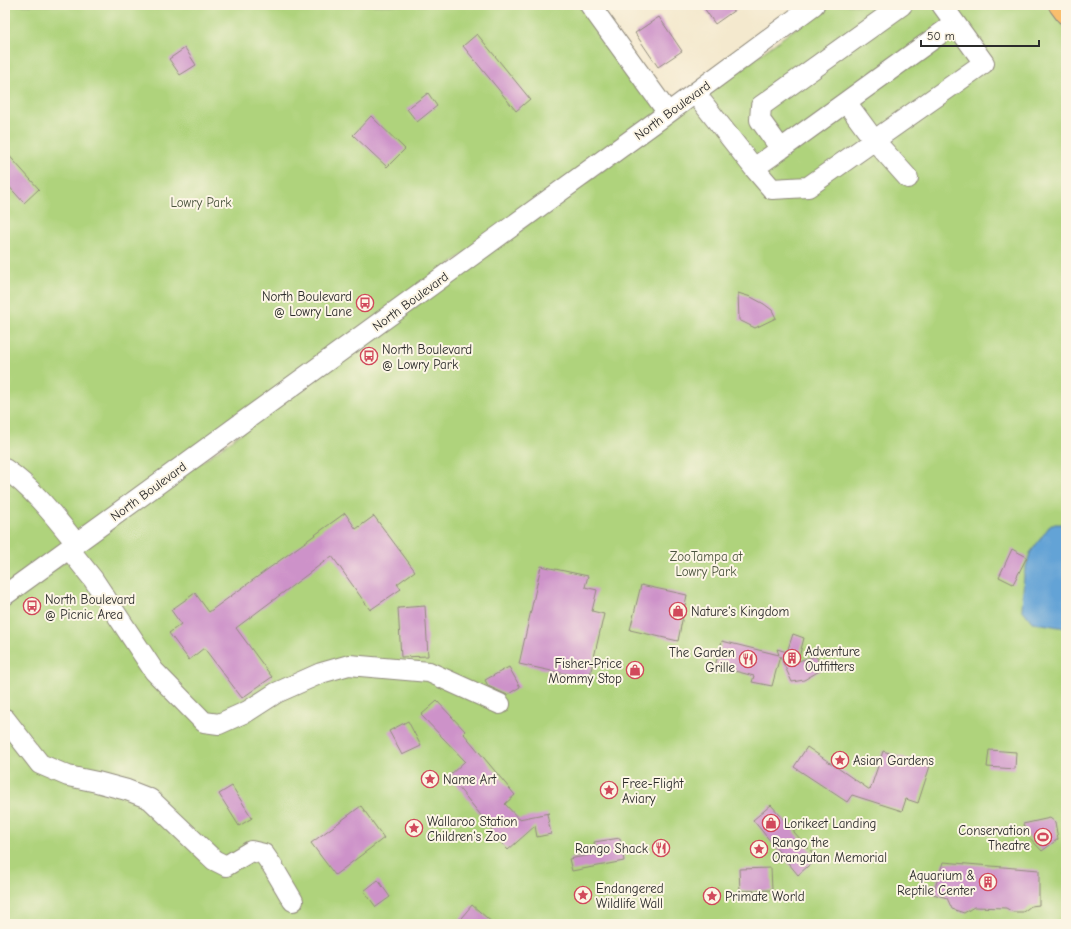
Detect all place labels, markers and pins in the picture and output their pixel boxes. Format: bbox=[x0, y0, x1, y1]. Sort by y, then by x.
place label: North Boulevard @ Lowry Lane bbox=[262, 289, 352, 319]
bus stop icon: North Boulevard @ Lowry Lane bbox=[355, 293, 375, 313]
place label: North Boulevard @ Lowry Park bbox=[382, 342, 472, 372]
bus stop icon: North Boulevard @ Lowry Park bbox=[359, 346, 379, 366]
place label: North Boulevard @ Picnic Area bbox=[45, 592, 135, 622]
bus stop icon: North Boulevard @ Picnic Area bbox=[22, 596, 42, 616]
shop icon: Nature's Kingdom bbox=[668, 601, 688, 621]
place label: Nature's Kingdom bbox=[691, 604, 789, 619]
place label: Adventure Outfitters bbox=[805, 644, 861, 674]
place label: The Garden Grille bbox=[669, 645, 735, 675]
building icon: Adventure Outfitters bbox=[782, 648, 802, 668]
restaurant icon: The Garden Grille bbox=[738, 649, 758, 669]
place label: Fisher-Price Mommy Stop bbox=[548, 656, 622, 686]
shop icon: Fisher-Price Mommy Stop bbox=[625, 660, 645, 680]
place icon: Asian Gardens bbox=[830, 750, 850, 770]
place label: Asian Gardens bbox=[853, 753, 934, 768]
place icon: Name Art bbox=[420, 769, 440, 789]
place label: Name Art bbox=[443, 772, 498, 787]
place label: Free-Flight Aviary bbox=[622, 776, 685, 806]
place icon: Free-Flight Aviary bbox=[599, 780, 619, 800]
shop icon: Lorikeet Landing bbox=[761, 813, 781, 833]
place label: Wallaroo Station Children's Zoo bbox=[427, 814, 518, 844]
place label: Lorikeet Landing bbox=[784, 816, 876, 831]
place icon: Wallaroo Station Children's Zoo bbox=[404, 818, 424, 838]
place label: Conservation Theatre bbox=[958, 823, 1030, 853]
sports icon: Conservation Theatre bbox=[1033, 827, 1053, 847]
place label: Rango the Orangutan Memorial bbox=[772, 835, 887, 865]
restaurant icon: Rango Shack bbox=[651, 838, 671, 858]
place icon: Rango the Orangutan Memorial bbox=[749, 839, 769, 859]
place label: Rango Shack bbox=[575, 841, 649, 856]
place label: Aquarium & Reptile Center bbox=[897, 868, 976, 898]
building icon: Aquarium & Reptile Center bbox=[978, 872, 998, 892]
place label: Endangered Wildlife Wall bbox=[596, 881, 664, 911]
place icon: Endangered Wildlife Wall bbox=[573, 885, 593, 905]
place icon: Primate World bbox=[702, 886, 722, 906]
place label: Primate World bbox=[725, 889, 805, 904]

